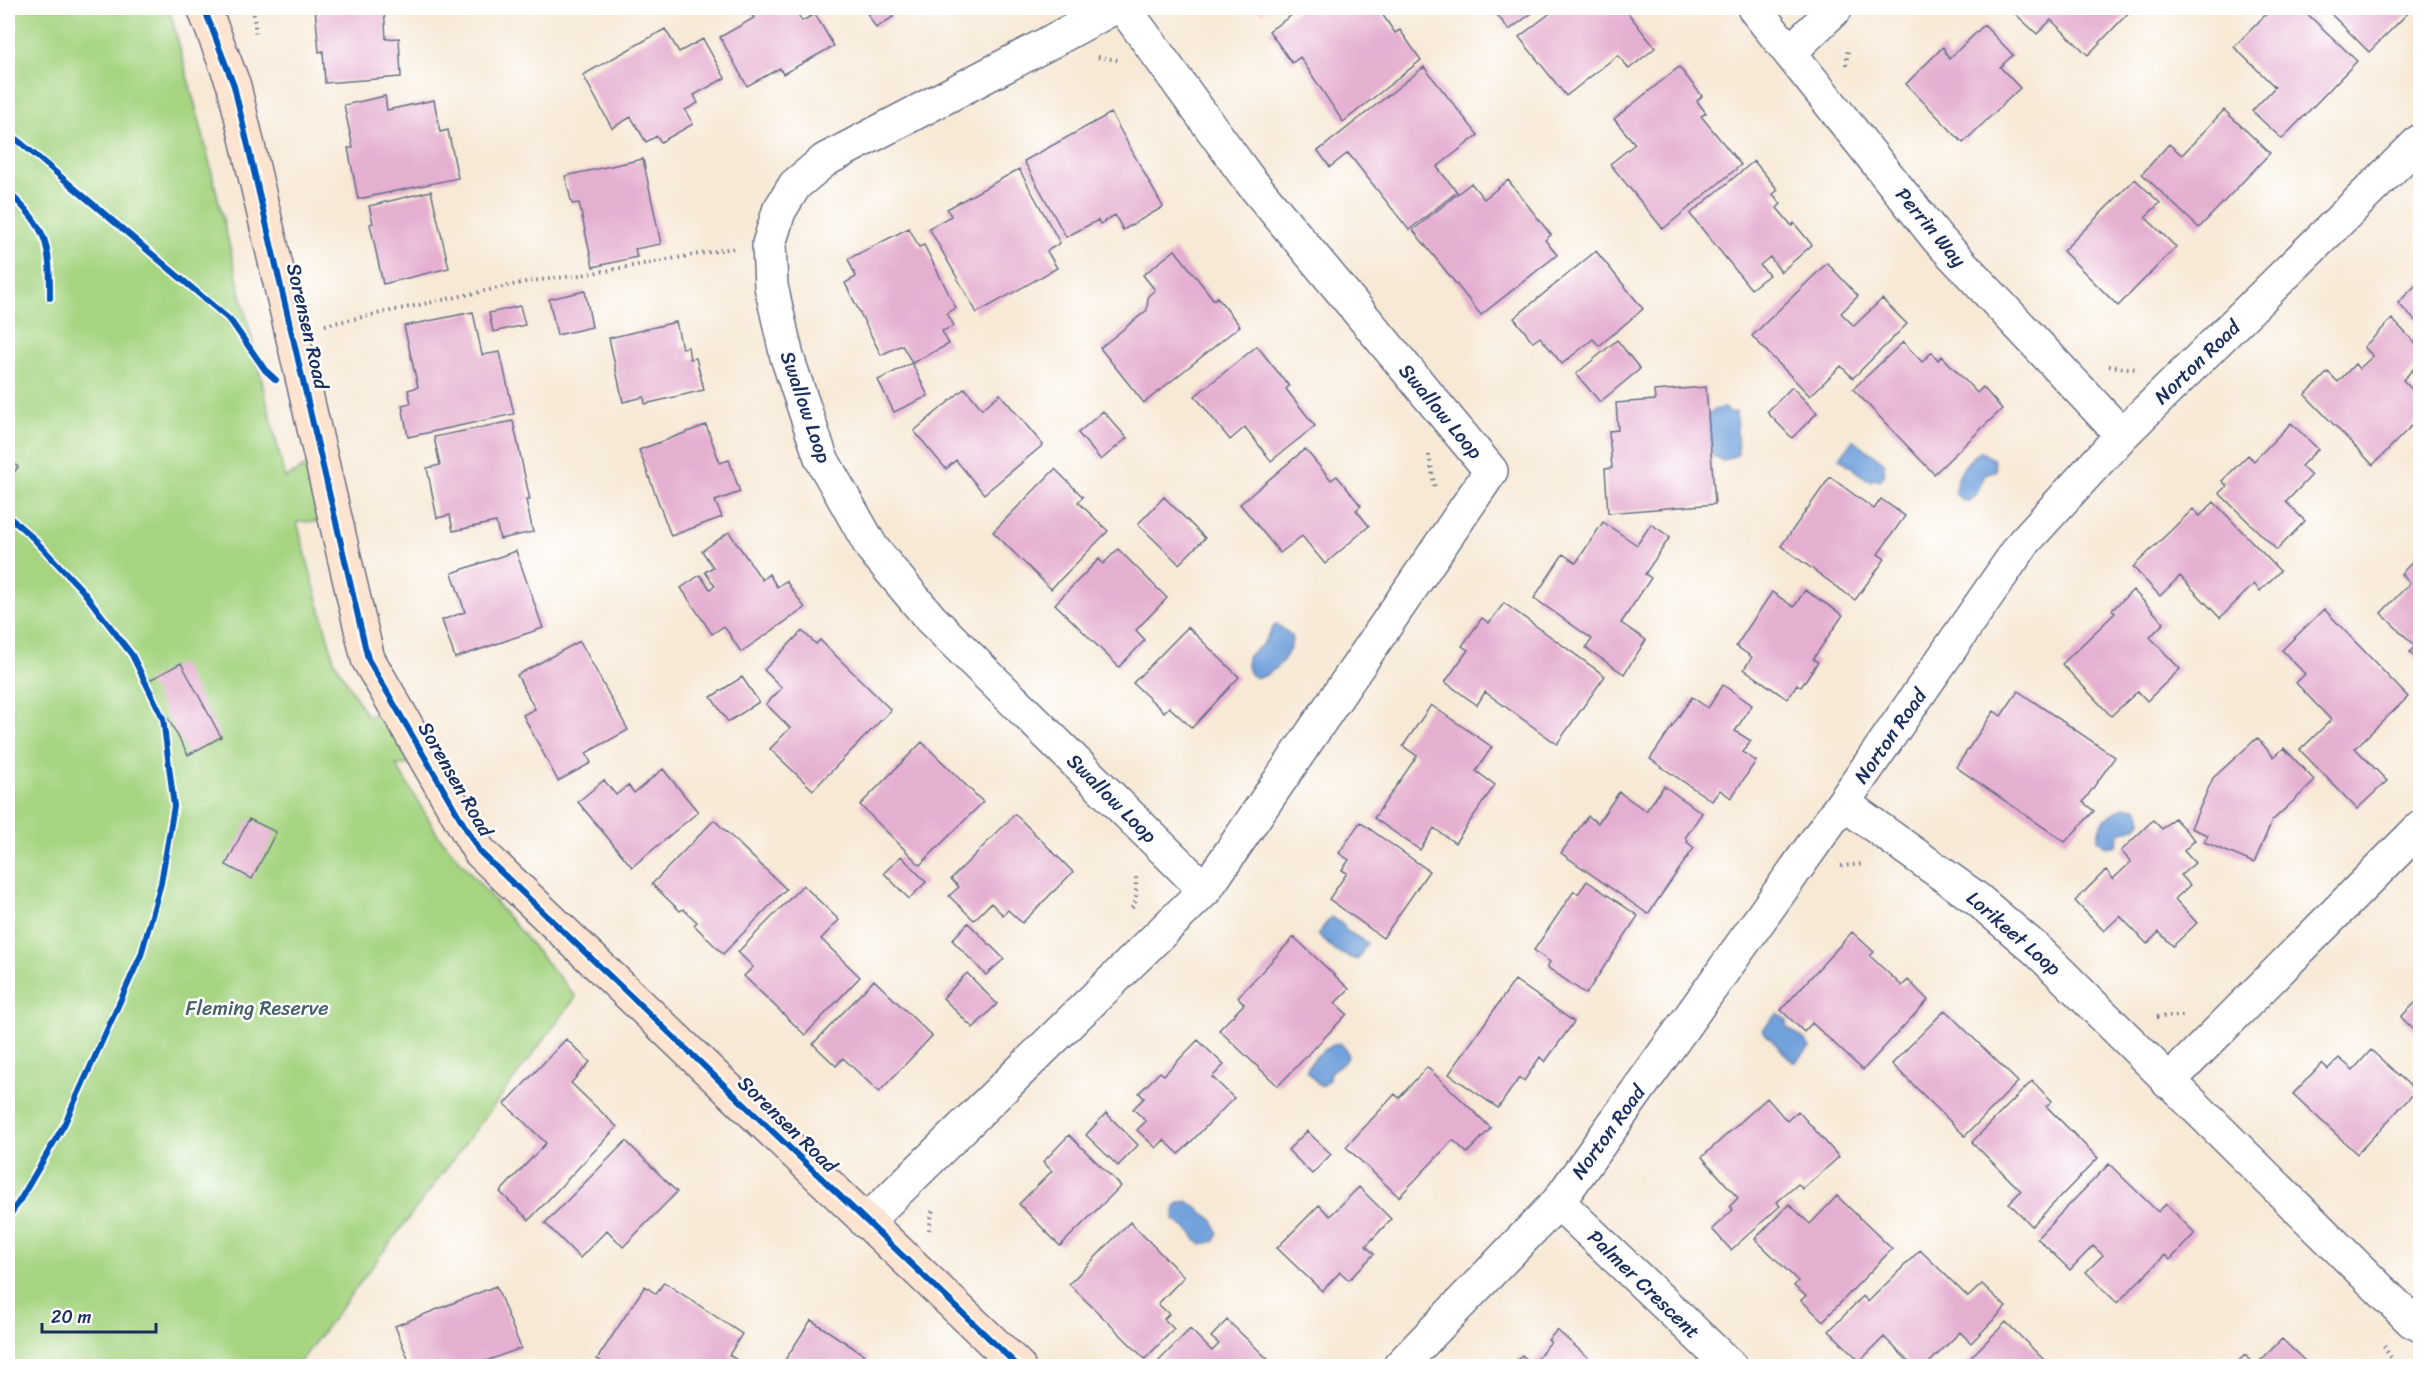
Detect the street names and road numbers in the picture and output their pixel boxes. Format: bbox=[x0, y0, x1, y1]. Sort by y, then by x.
street label: Perrin Way bbox=[1886, 179, 1975, 276]
street label: Sorensen Road bbox=[276, 259, 339, 394]
street label: Norton Road bbox=[2146, 311, 2250, 413]
street label: Swallow Loop bbox=[770, 346, 841, 469]
street label: Swallow Loop bbox=[1390, 355, 1492, 468]
street label: Norton Road bbox=[1845, 680, 1937, 791]
street label: Sorensen Road bbox=[408, 715, 504, 845]
street label: Swallow Loop bbox=[1058, 745, 1166, 852]
street label: Lorikeet Loop bbox=[1958, 882, 2070, 985]
street label: Sorensen Road bbox=[729, 1067, 847, 1183]
street label: Norton Road bbox=[1562, 1076, 1656, 1187]
street label: Palmer Crescent bbox=[1579, 1221, 1709, 1348]

